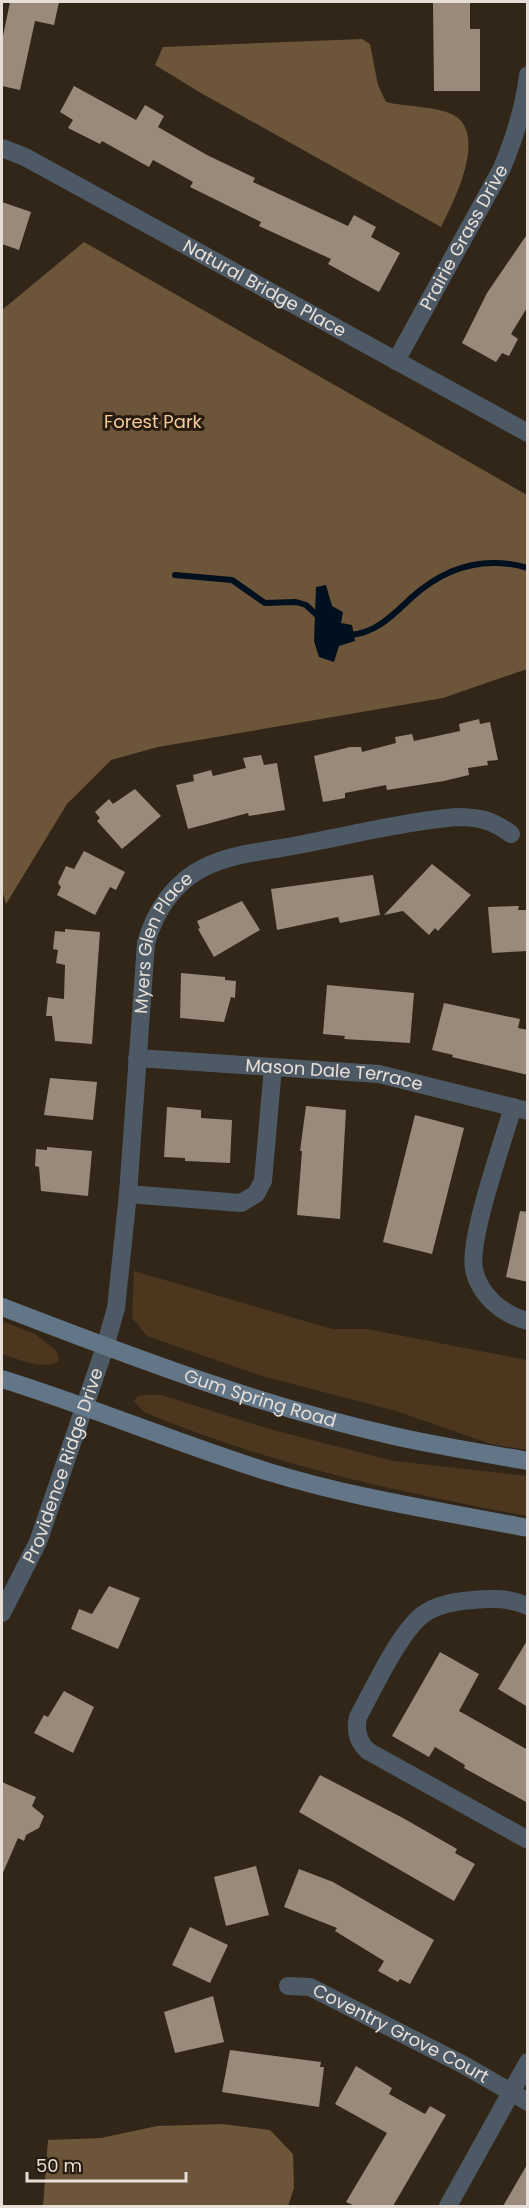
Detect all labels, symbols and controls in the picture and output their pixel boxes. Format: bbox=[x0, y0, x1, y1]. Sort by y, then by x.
street label: Prairie Grass Drive bbox=[413, 160, 514, 314]
street label: Natural Bridge Place bbox=[179, 233, 351, 343]
park label: Forest Park bbox=[104, 409, 203, 434]
street label: Myers Glen Place bbox=[128, 866, 198, 1015]
street label: Mason Dale Terrace bbox=[245, 1052, 426, 1096]
street label: Gum Spring Road bbox=[181, 1363, 339, 1433]
street label: Providence Ridge Drive bbox=[16, 1364, 109, 1568]
street label: Coventry Grove Court bbox=[309, 1977, 494, 2089]
scale bar bbox=[27, 2145, 186, 2183]
text: 50 m bbox=[36, 2153, 82, 2178]

